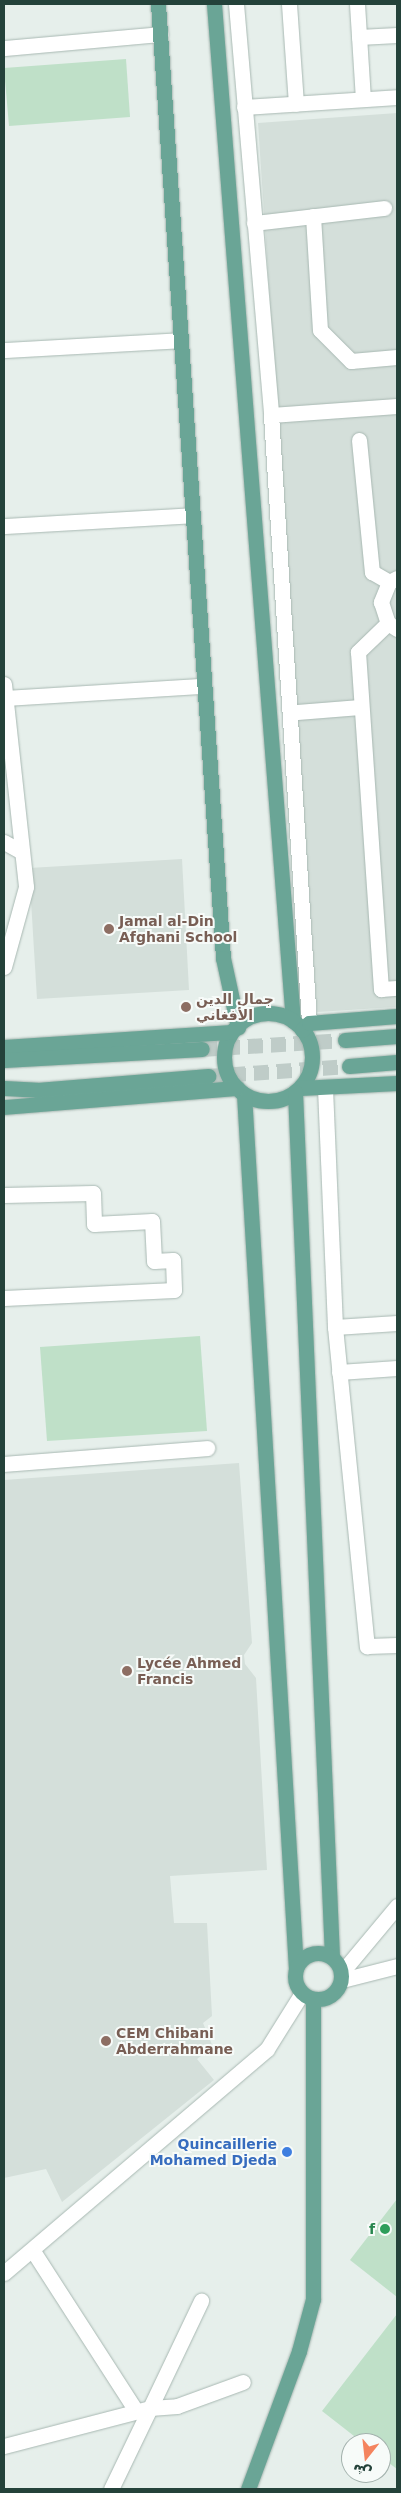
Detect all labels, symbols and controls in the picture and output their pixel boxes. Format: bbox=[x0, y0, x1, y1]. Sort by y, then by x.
place label: Jamal al-Din Afghani School bbox=[119, 913, 237, 946]
marker: Jamal al-Din Afghani School bbox=[103, 923, 115, 935]
place label: جمال الدين الأفغاني bbox=[196, 991, 274, 1024]
marker: جمال الدين الأفغاني bbox=[180, 1001, 192, 1013]
place label: Lycée Ahmed Francis bbox=[137, 1655, 241, 1688]
marker: Lycée Ahmed Francis bbox=[121, 1665, 133, 1677]
place label: CEM Chibani Abderrahmane bbox=[116, 2025, 233, 2058]
marker: CEM Chibani Abderrahmane bbox=[100, 2035, 112, 2047]
place label: Quincaillerie Mohamed Djeda bbox=[150, 2136, 277, 2168]
marker: Quincaillerie Mohamed Djeda bbox=[281, 2146, 293, 2158]
place label: f bbox=[369, 2221, 375, 2237]
marker: f bbox=[379, 2223, 391, 2235]
north arrow bbox=[341, 2433, 391, 2483]
text: ش bbox=[351, 2461, 374, 2482]

